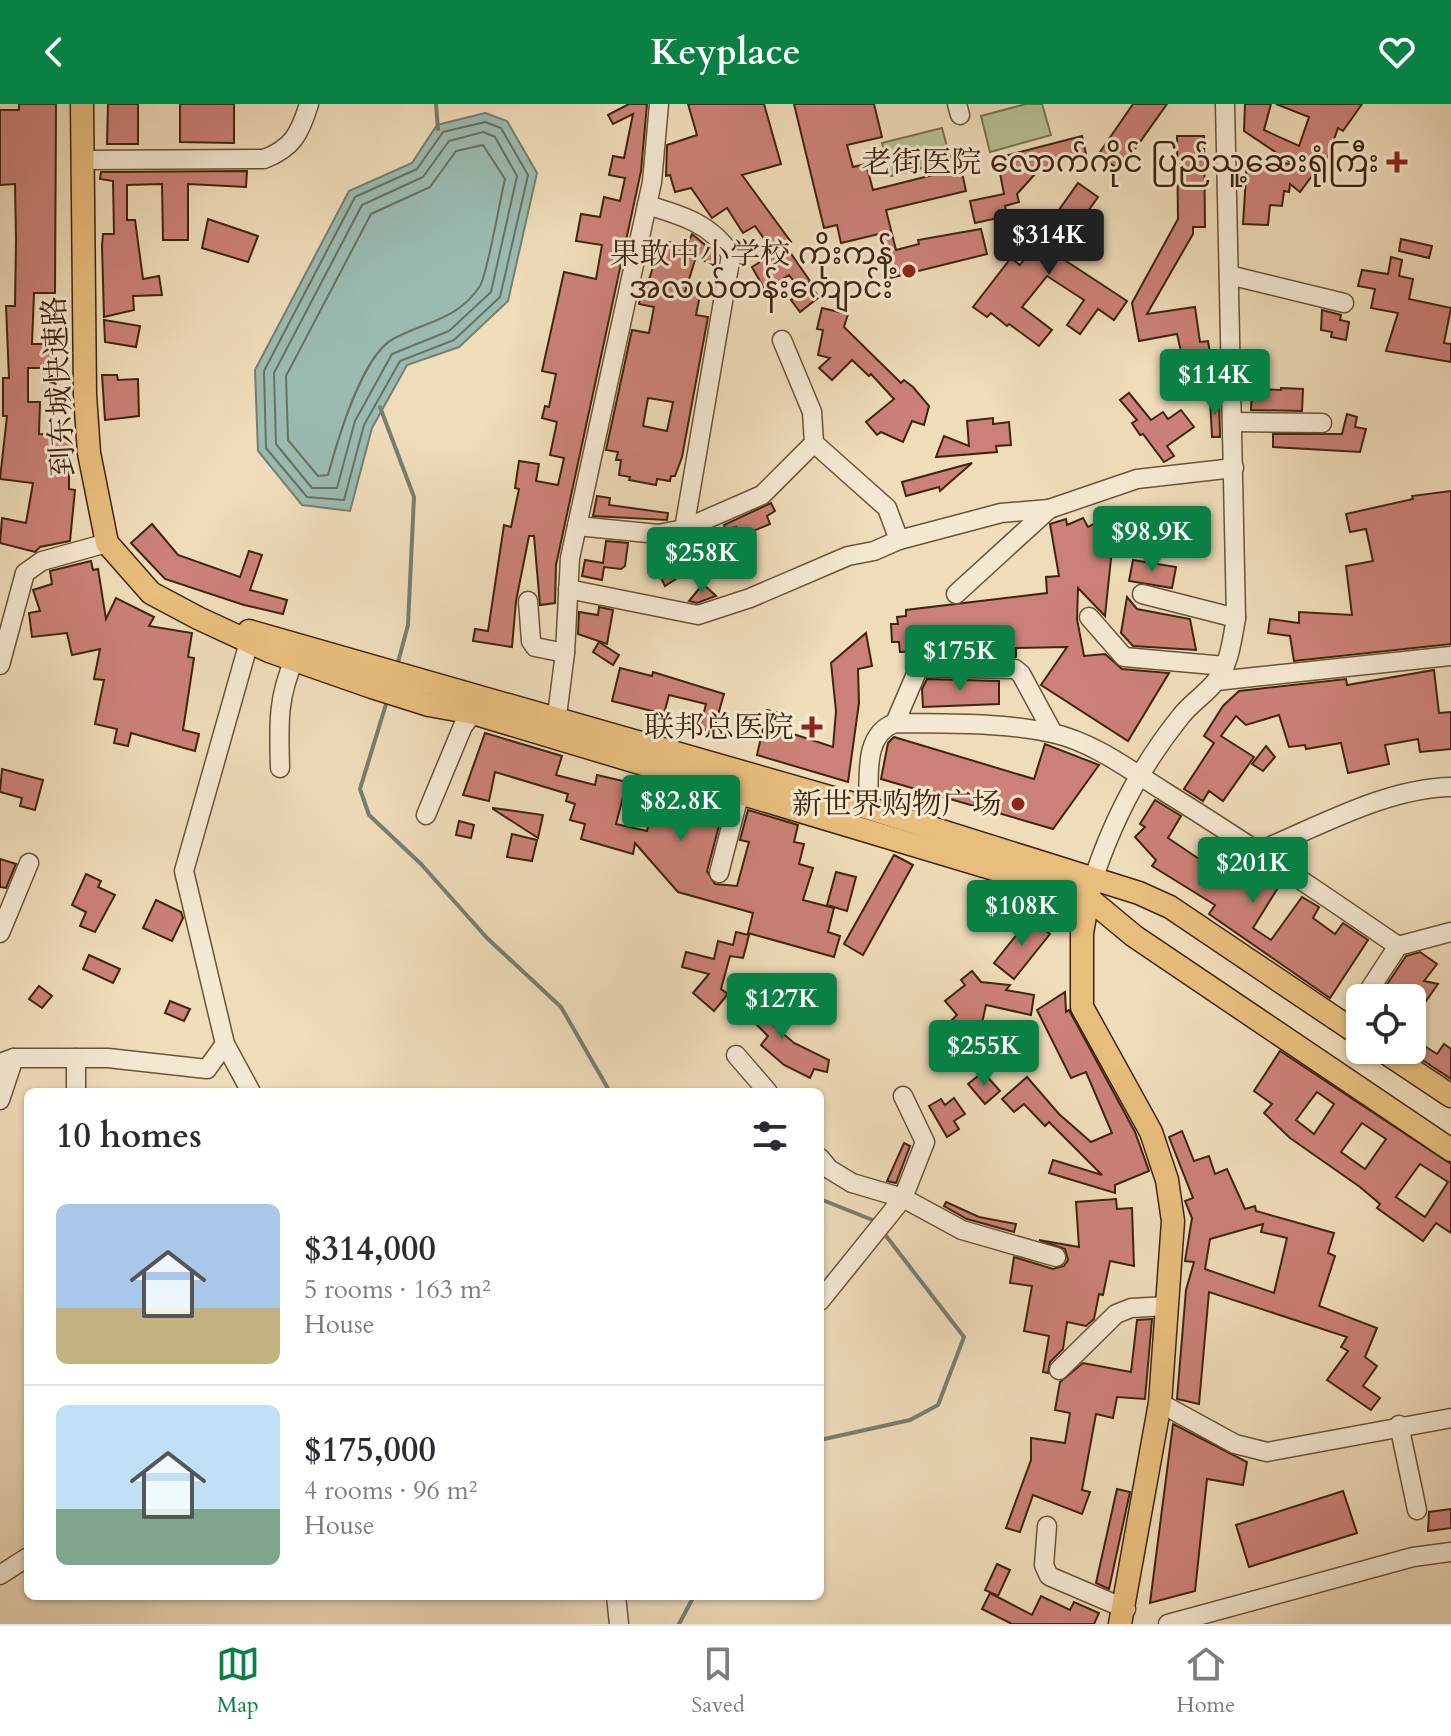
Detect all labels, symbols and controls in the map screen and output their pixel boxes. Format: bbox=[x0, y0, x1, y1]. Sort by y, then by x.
text: Keyplace bbox=[651, 28, 800, 77]
icon: back bbox=[32, 30, 76, 74]
icon: heart bbox=[1375, 30, 1419, 74]
place label: 老街医院 လောက်ကိုင် ပြည်သူ့ဆေးရုံကြီး bbox=[862, 140, 1379, 187]
marker: 老街医院 လောက်ကိုင် ပြည်သူ့ဆေးရုံကြီး bbox=[1386, 151, 1408, 173]
pin: $314K bbox=[993, 209, 1105, 277]
text: $314K bbox=[1012, 217, 1086, 252]
place label: 果敢中小学校 ကိုးကန့် အလယ်တန်းကျောင်း bbox=[610, 232, 897, 313]
marker: 果敢中小学校 ကိုးကန့် အလယ်တန်းကျောင်း bbox=[900, 262, 918, 280]
street label: 到东城快速路 bbox=[34, 295, 84, 477]
pin: $114K bbox=[1159, 349, 1271, 417]
text: $114K bbox=[1178, 357, 1252, 392]
pin: $98.9K bbox=[1087, 506, 1217, 574]
text: $98.9K bbox=[1111, 514, 1193, 549]
pin: $258K bbox=[646, 527, 758, 595]
text: $258K bbox=[665, 535, 739, 570]
pin: $175K bbox=[904, 625, 1016, 693]
text: $175K bbox=[923, 633, 997, 668]
place label: 联邦总医院 bbox=[644, 707, 794, 748]
marker: 联邦总医院 bbox=[801, 716, 823, 738]
pin: $82.8K bbox=[616, 775, 746, 843]
text: $82.8K bbox=[640, 783, 722, 818]
place label: 新世界购物广场 bbox=[792, 784, 1002, 825]
marker: 新世界购物广场 bbox=[1009, 795, 1027, 813]
pin: $201K bbox=[1197, 837, 1309, 905]
text: $201K bbox=[1216, 845, 1290, 880]
pin: $108K bbox=[966, 880, 1078, 948]
text: $108K bbox=[985, 888, 1059, 923]
pin: $127K bbox=[726, 973, 838, 1041]
text: $127K bbox=[745, 981, 819, 1016]
map controls bbox=[1346, 984, 1426, 1064]
button: locate bbox=[1346, 984, 1426, 1064]
pin: $255K bbox=[928, 1020, 1040, 1088]
text: $255K bbox=[947, 1028, 1021, 1063]
text: 10 homes bbox=[56, 1113, 202, 1159]
icon: filters bbox=[748, 1114, 792, 1158]
text: $314,000 bbox=[304, 1226, 436, 1272]
icon: home bbox=[120, 1236, 216, 1332]
text: 5 rooms · 163 m² bbox=[304, 1272, 491, 1307]
text: House bbox=[304, 1307, 375, 1342]
text: $175,000 bbox=[304, 1427, 436, 1473]
icon: home bbox=[120, 1437, 216, 1533]
text: 4 rooms · 96 m² bbox=[304, 1473, 477, 1508]
text: House bbox=[304, 1508, 375, 1543]
tab: Map bbox=[216, 1642, 260, 1720]
tab: Saved bbox=[691, 1642, 745, 1720]
tab: Home bbox=[1176, 1642, 1235, 1720]

